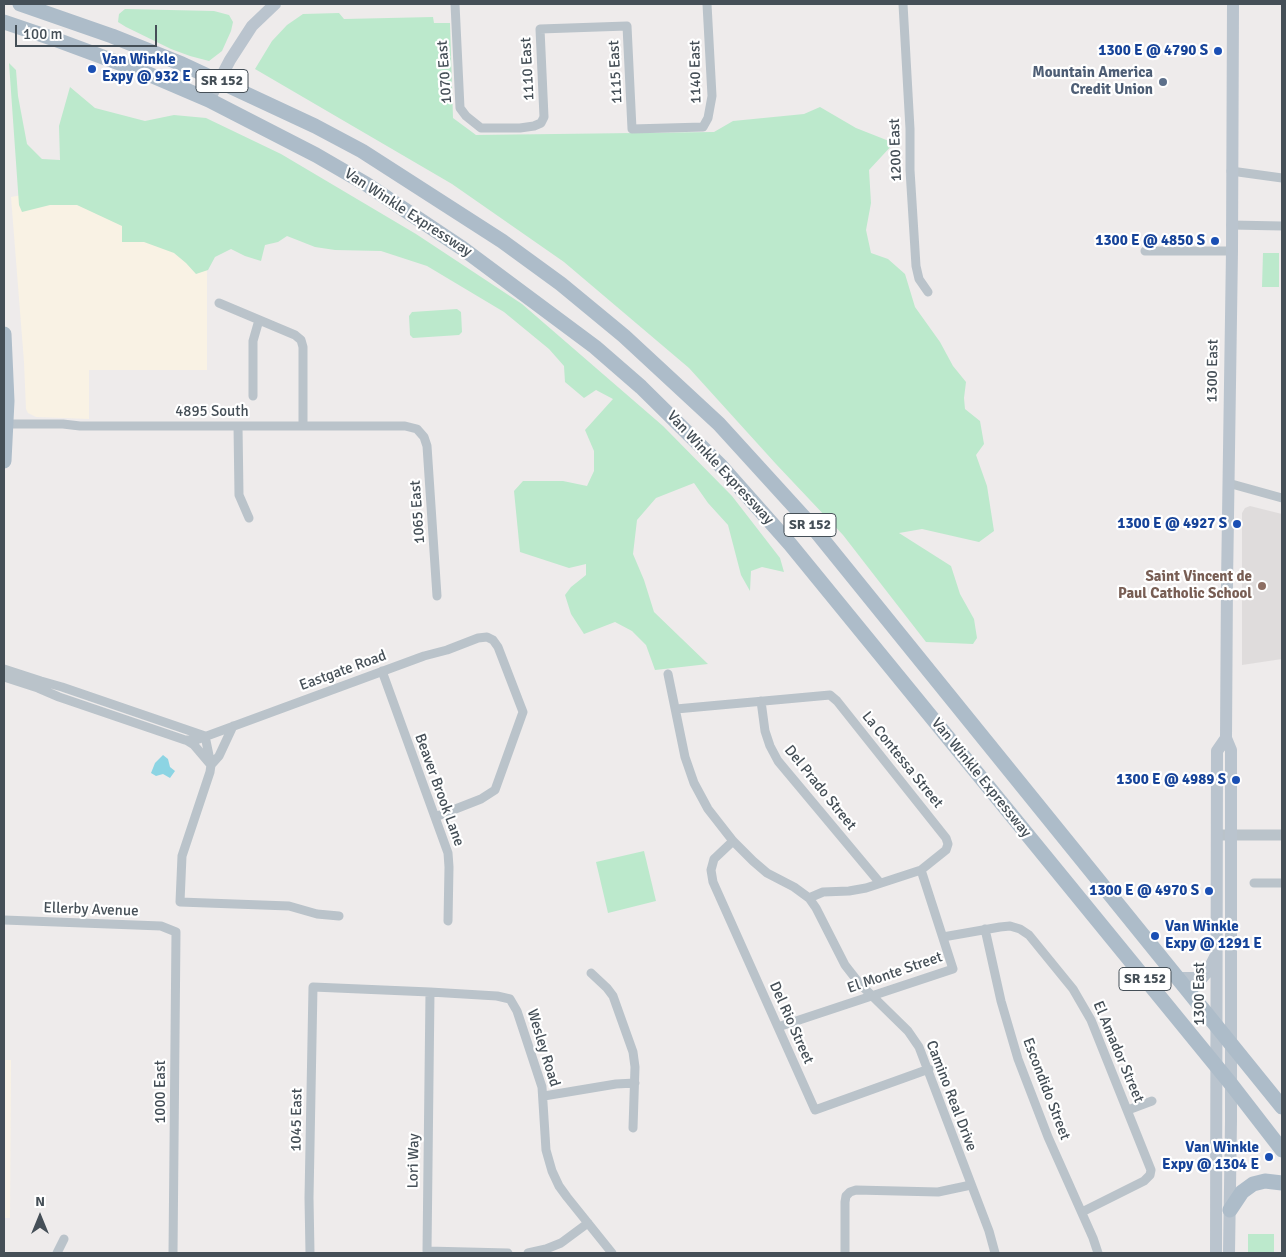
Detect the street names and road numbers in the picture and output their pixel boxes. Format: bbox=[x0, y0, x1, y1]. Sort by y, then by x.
street label: 1110 East bbox=[517, 37, 539, 101]
street label: 1070 East bbox=[434, 40, 456, 104]
street label: 1115 East bbox=[605, 40, 627, 104]
street label: 1140 East bbox=[686, 40, 706, 104]
road number: SR 152 bbox=[196, 70, 248, 92]
street label: 1200 East bbox=[886, 118, 906, 182]
street label: Van Winkle Expressway bbox=[341, 165, 475, 261]
street label: 1300 East bbox=[1203, 339, 1223, 403]
street label: 4895 South bbox=[175, 403, 249, 421]
street label: Van Winkle Expressway bbox=[663, 407, 777, 529]
street label: 1065 East bbox=[407, 480, 429, 544]
road number: SR 152 bbox=[784, 514, 836, 536]
street label: Eastgate Road bbox=[297, 647, 389, 695]
street label: La Contessa Street bbox=[857, 708, 947, 812]
street label: Van Winkle Expressway bbox=[927, 715, 1035, 841]
street label: Beaver Brook Lane bbox=[410, 731, 468, 849]
street label: Del Prado Street bbox=[780, 742, 860, 834]
street label: Ellerby Avenue bbox=[43, 899, 139, 921]
street label: El Monte Street bbox=[845, 948, 945, 998]
street label: 1300 East bbox=[1191, 962, 1209, 1026]
road number: SR 152 bbox=[1119, 968, 1171, 991]
street label: Del Rio Street bbox=[765, 979, 817, 1067]
street label: El Amador Street bbox=[1089, 999, 1147, 1105]
street label: Wesley Road bbox=[523, 1007, 563, 1089]
street label: Escondido Street bbox=[1018, 1035, 1074, 1143]
street label: Camino Real Drive bbox=[922, 1038, 980, 1154]
street label: 1000 East bbox=[152, 1060, 170, 1124]
street label: 1045 East bbox=[287, 1088, 307, 1152]
street label: Lori Way bbox=[405, 1133, 423, 1189]

